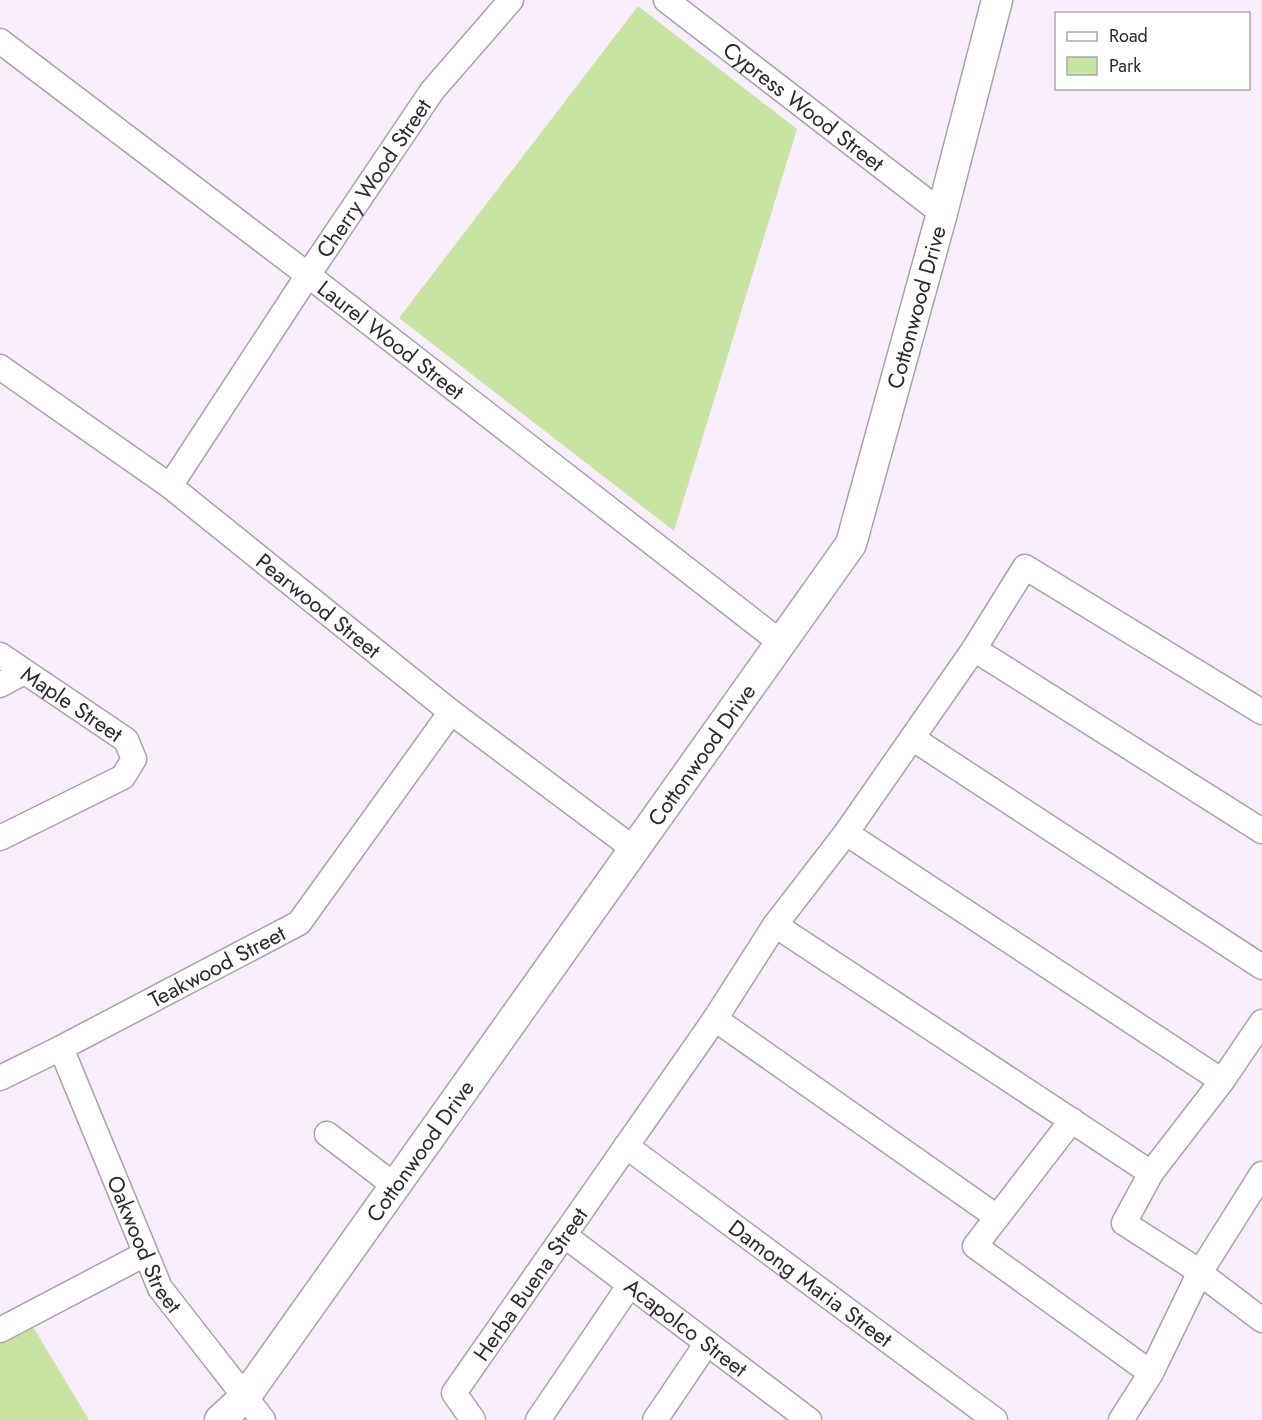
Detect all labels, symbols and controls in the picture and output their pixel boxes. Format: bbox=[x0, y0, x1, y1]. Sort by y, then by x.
legend bbox=[1055, 12, 1250, 90]
text: Road bbox=[1109, 23, 1148, 49]
street label: Cypress Wood Street bbox=[716, 34, 892, 179]
text: Park bbox=[1109, 53, 1141, 79]
street label: Cherry Wood Street bbox=[308, 92, 439, 264]
street label: Cottonwood Drive bbox=[878, 222, 954, 392]
street label: Laurel Wood Street bbox=[311, 272, 472, 407]
street label: Pearwood Street bbox=[249, 545, 388, 666]
street label: Maple Street bbox=[15, 658, 130, 750]
street label: Cottonwood Drive bbox=[640, 677, 763, 832]
street label: Teakwood Street bbox=[143, 917, 291, 1015]
street label: Cottonwood Drive bbox=[358, 1073, 482, 1228]
street label: Oakwood Street bbox=[99, 1170, 190, 1320]
street label: Herba Buena Street bbox=[465, 1200, 595, 1367]
street label: Damong Maria Street bbox=[722, 1212, 900, 1355]
street label: Acapolco Street bbox=[618, 1270, 755, 1385]

